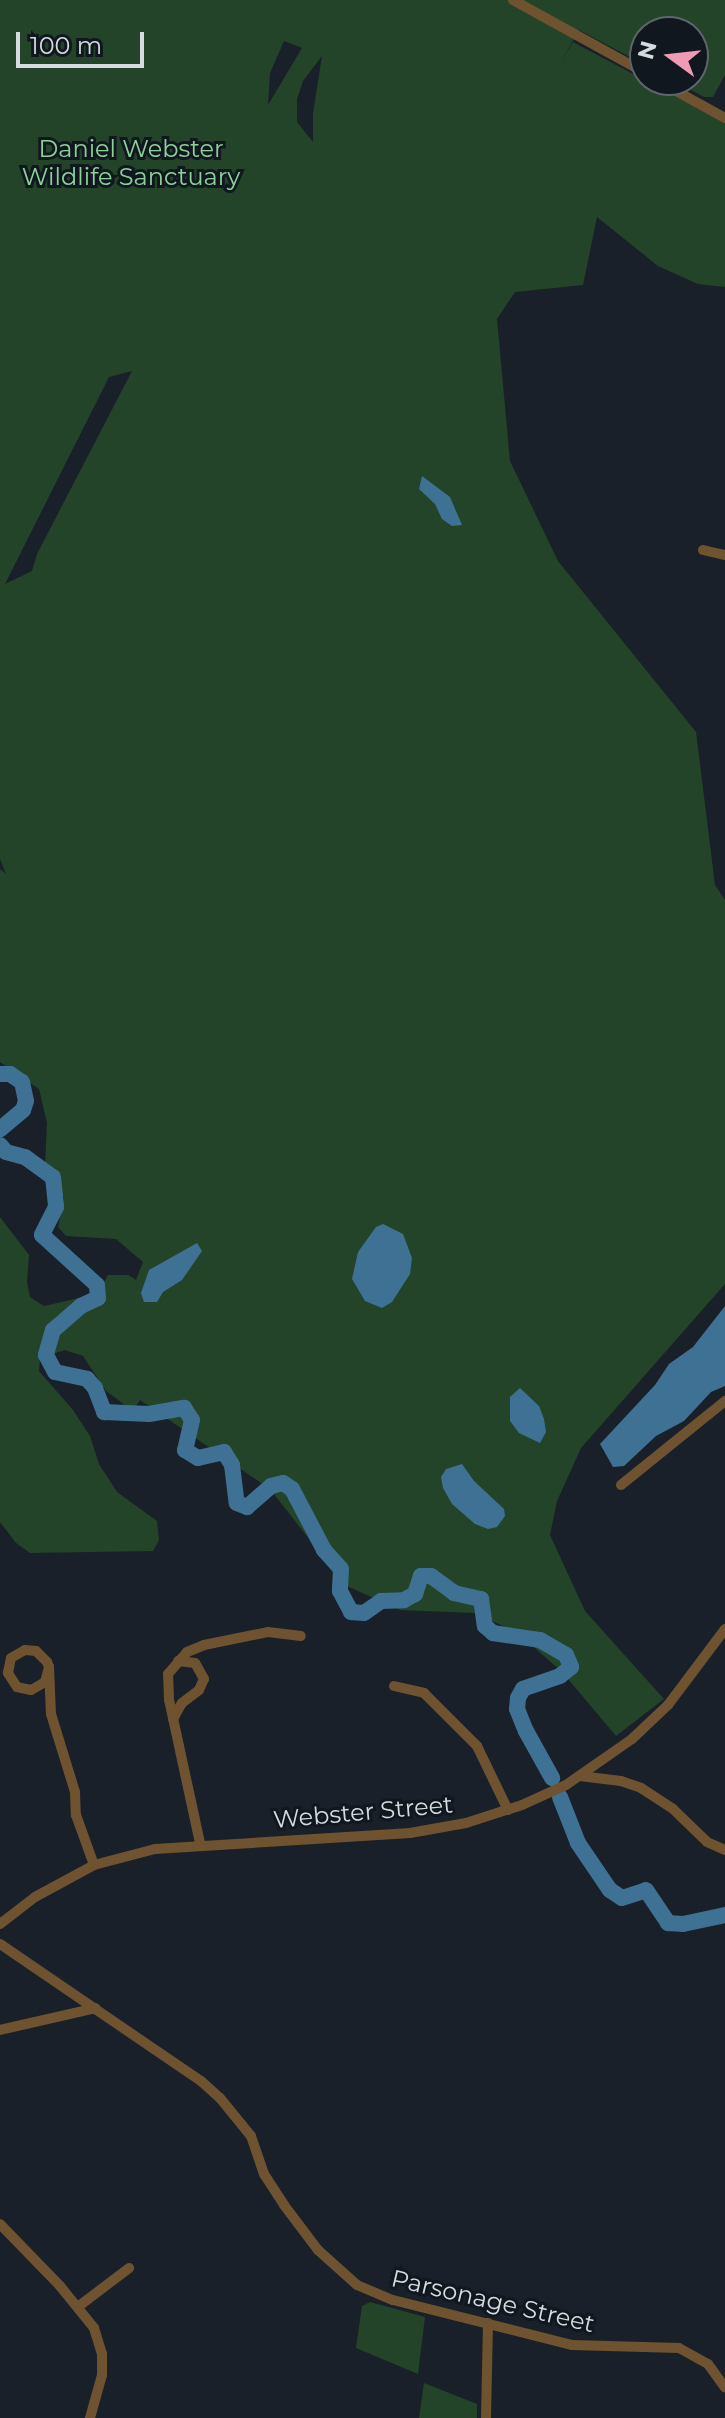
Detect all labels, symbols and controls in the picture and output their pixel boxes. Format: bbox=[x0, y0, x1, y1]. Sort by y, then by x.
scale bar bbox=[20, 16, 148, 66]
north arrow bbox=[629, 16, 709, 96]
text: 100 m bbox=[30, 31, 102, 60]
text: N bbox=[632, 38, 663, 62]
park label: Daniel Webster Wildlife Sanctuary bbox=[22, 135, 240, 191]
street label: Webster Street bbox=[272, 1790, 454, 1834]
street label: Parsonage Street bbox=[389, 2264, 597, 2338]

